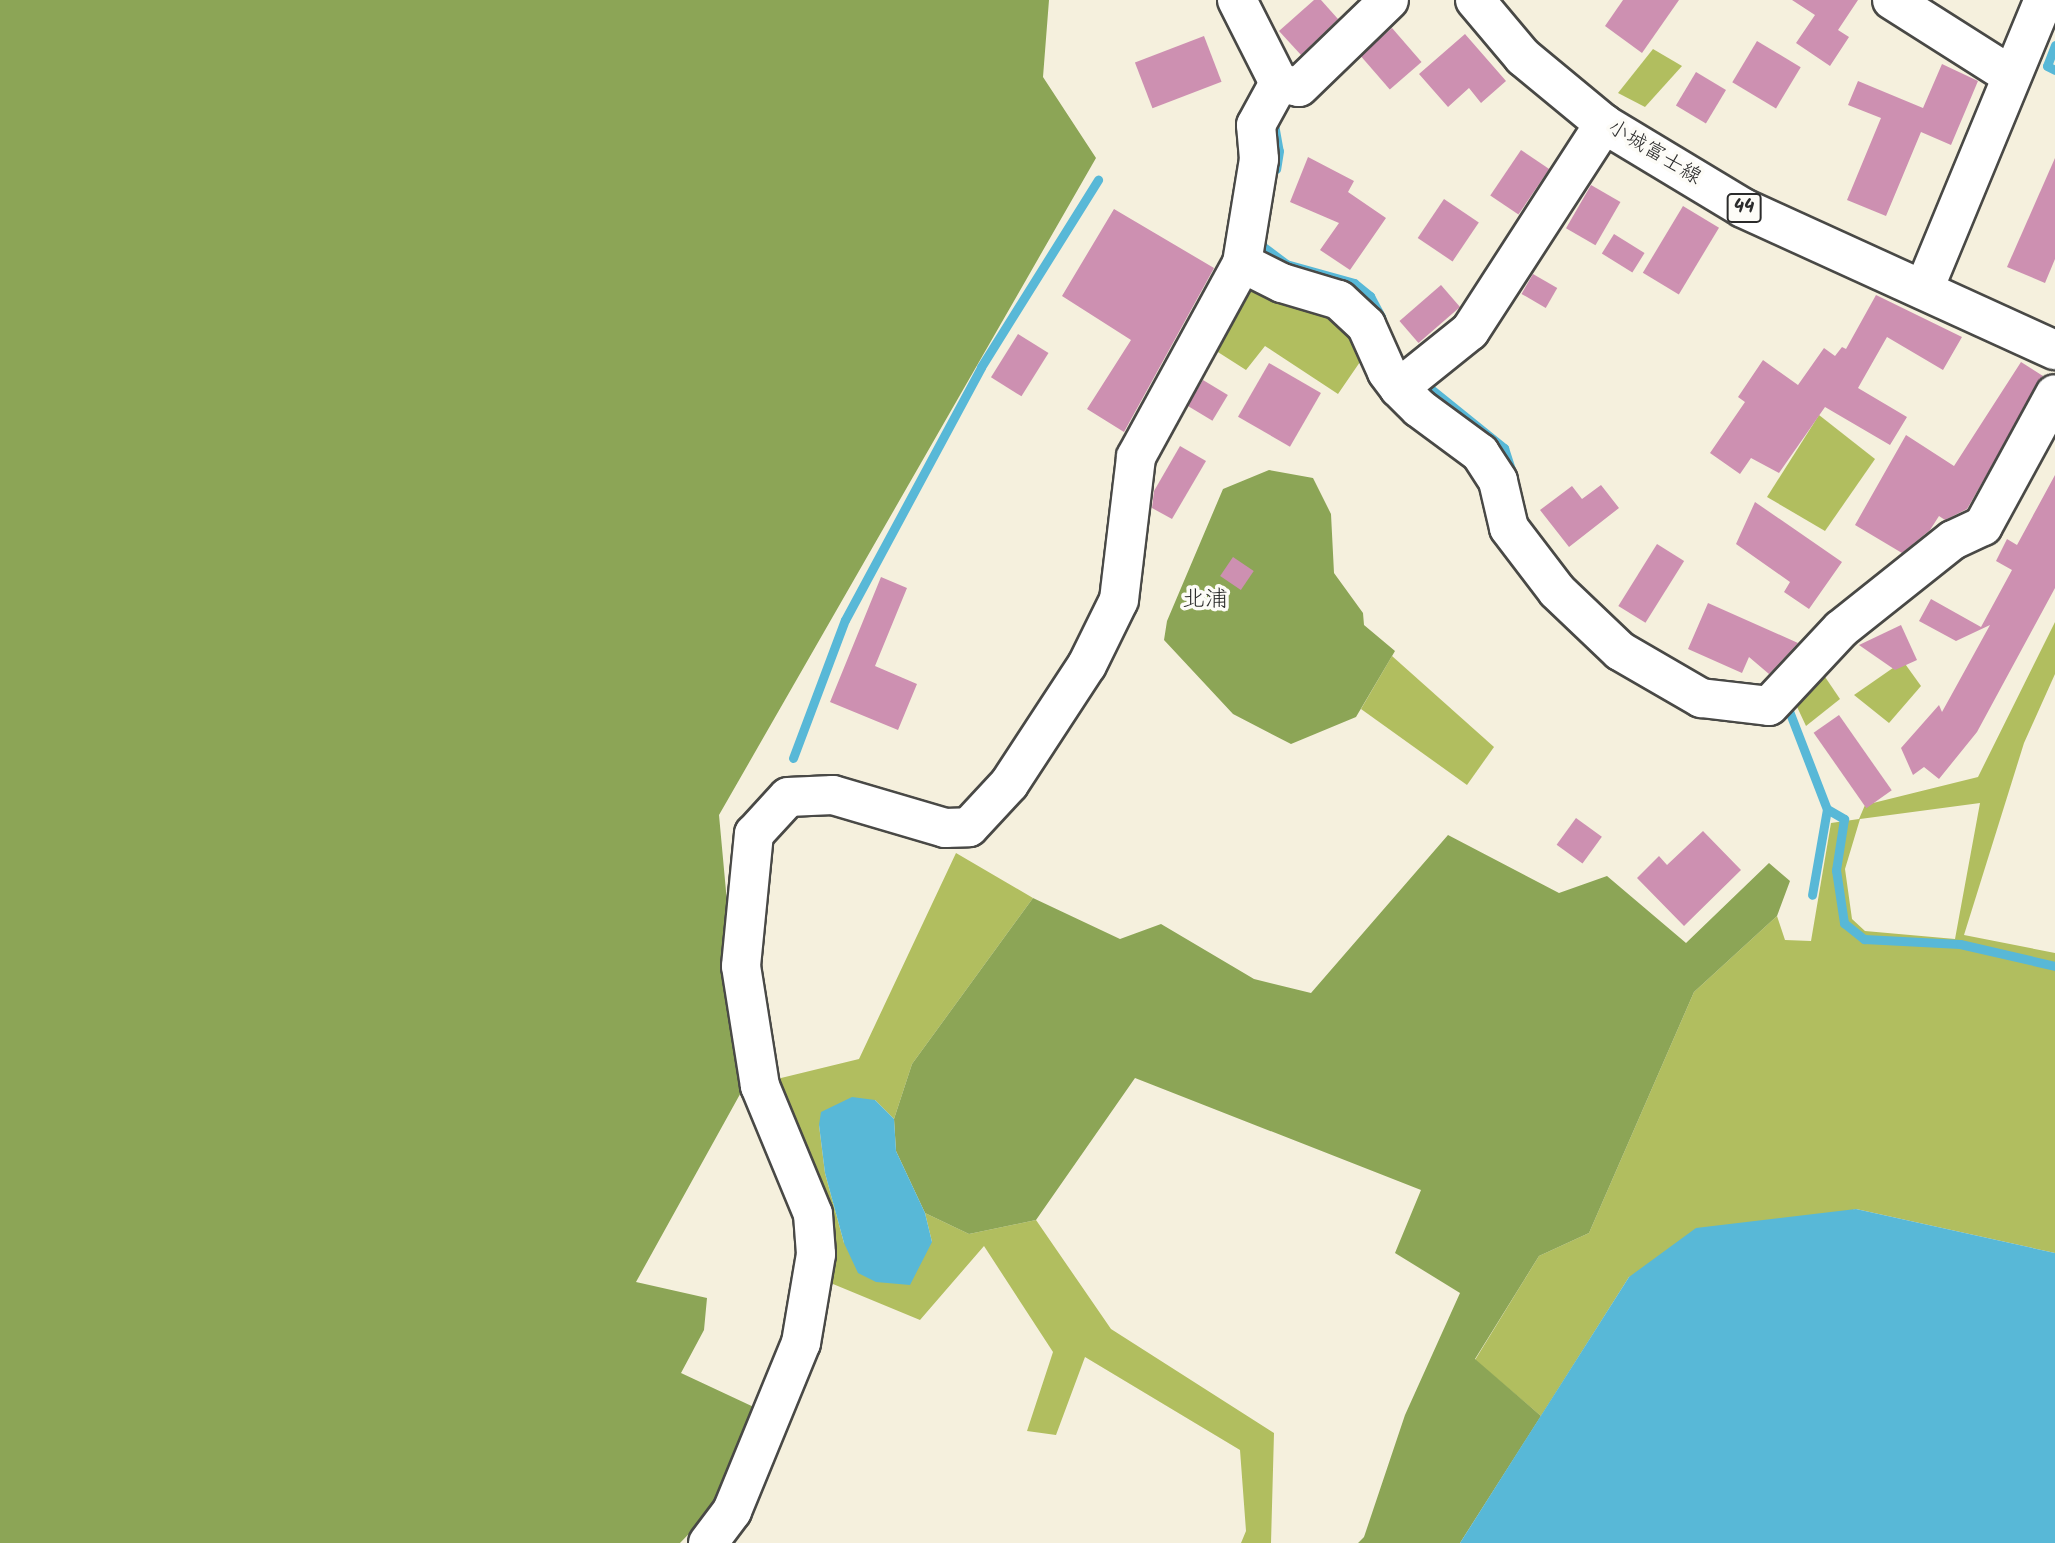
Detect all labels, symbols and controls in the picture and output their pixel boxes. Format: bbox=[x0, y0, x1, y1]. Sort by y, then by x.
street label: 小城富士線 bbox=[1603, 115, 1705, 191]
road number: 44 bbox=[1726, 192, 1762, 224]
district label: 北浦 bbox=[1182, 586, 1228, 614]

